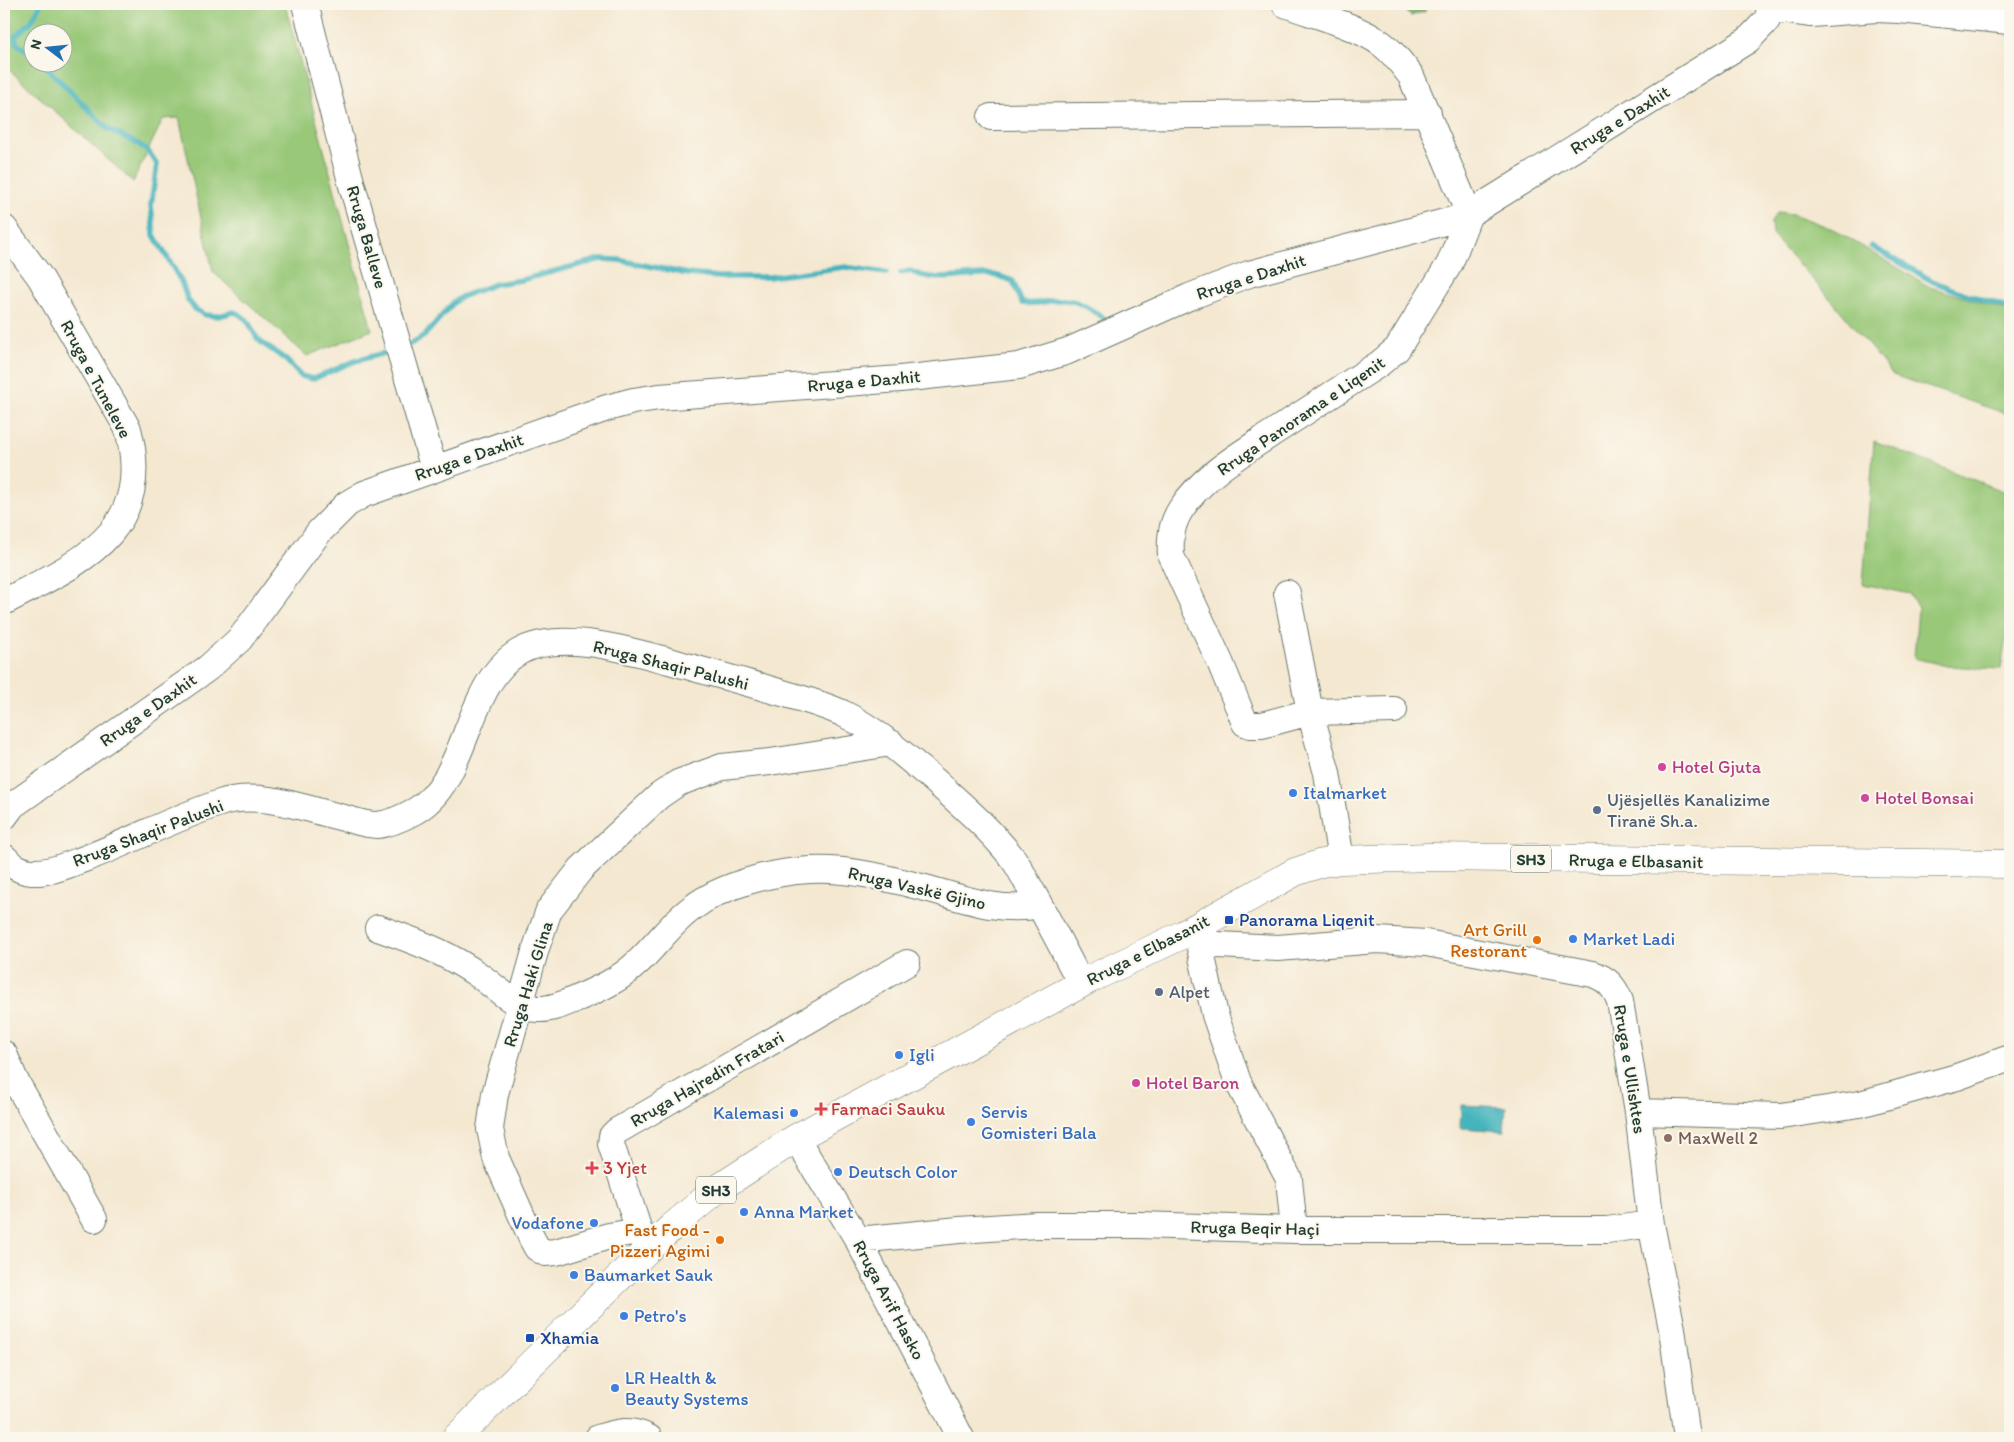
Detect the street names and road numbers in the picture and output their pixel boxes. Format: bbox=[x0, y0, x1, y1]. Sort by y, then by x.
street label: Rruga e Daxhit bbox=[1566, 80, 1674, 159]
street label: Rruga Balleve bbox=[342, 183, 392, 291]
street label: Rruga e Daxhit bbox=[1194, 249, 1309, 305]
street label: Rruga e Tuneleve bbox=[56, 316, 136, 442]
street label: Rruga Panorama e Liqenit bbox=[1213, 351, 1389, 481]
street label: Rruga e Daxhit bbox=[806, 365, 922, 397]
street label: Rruga e Daxhit bbox=[412, 428, 526, 486]
street label: Rruga Shaqir Palushi bbox=[591, 635, 751, 695]
street label: Rruga e Daxhit bbox=[95, 668, 201, 752]
street label: Rruga Shaqir Palushi bbox=[69, 794, 227, 872]
road number: SH3 bbox=[1511, 846, 1551, 872]
street label: Rruga e Elbasanit bbox=[1568, 849, 1704, 873]
street label: Rruga Vaskë Gjino bbox=[846, 861, 988, 915]
street label: Rruga e Elbasanit bbox=[1083, 909, 1213, 990]
street label: Rruga Haki Glina bbox=[498, 918, 558, 1050]
street label: Rruga e Ullishtes bbox=[1609, 1003, 1651, 1135]
street label: Rruga Hajredin Fratari bbox=[626, 1026, 788, 1132]
road number: SH3 bbox=[696, 1176, 736, 1204]
street label: Rruga Beqir Haçi bbox=[1190, 1216, 1320, 1240]
street label: Rruga Arif Hasko bbox=[848, 1236, 930, 1364]

